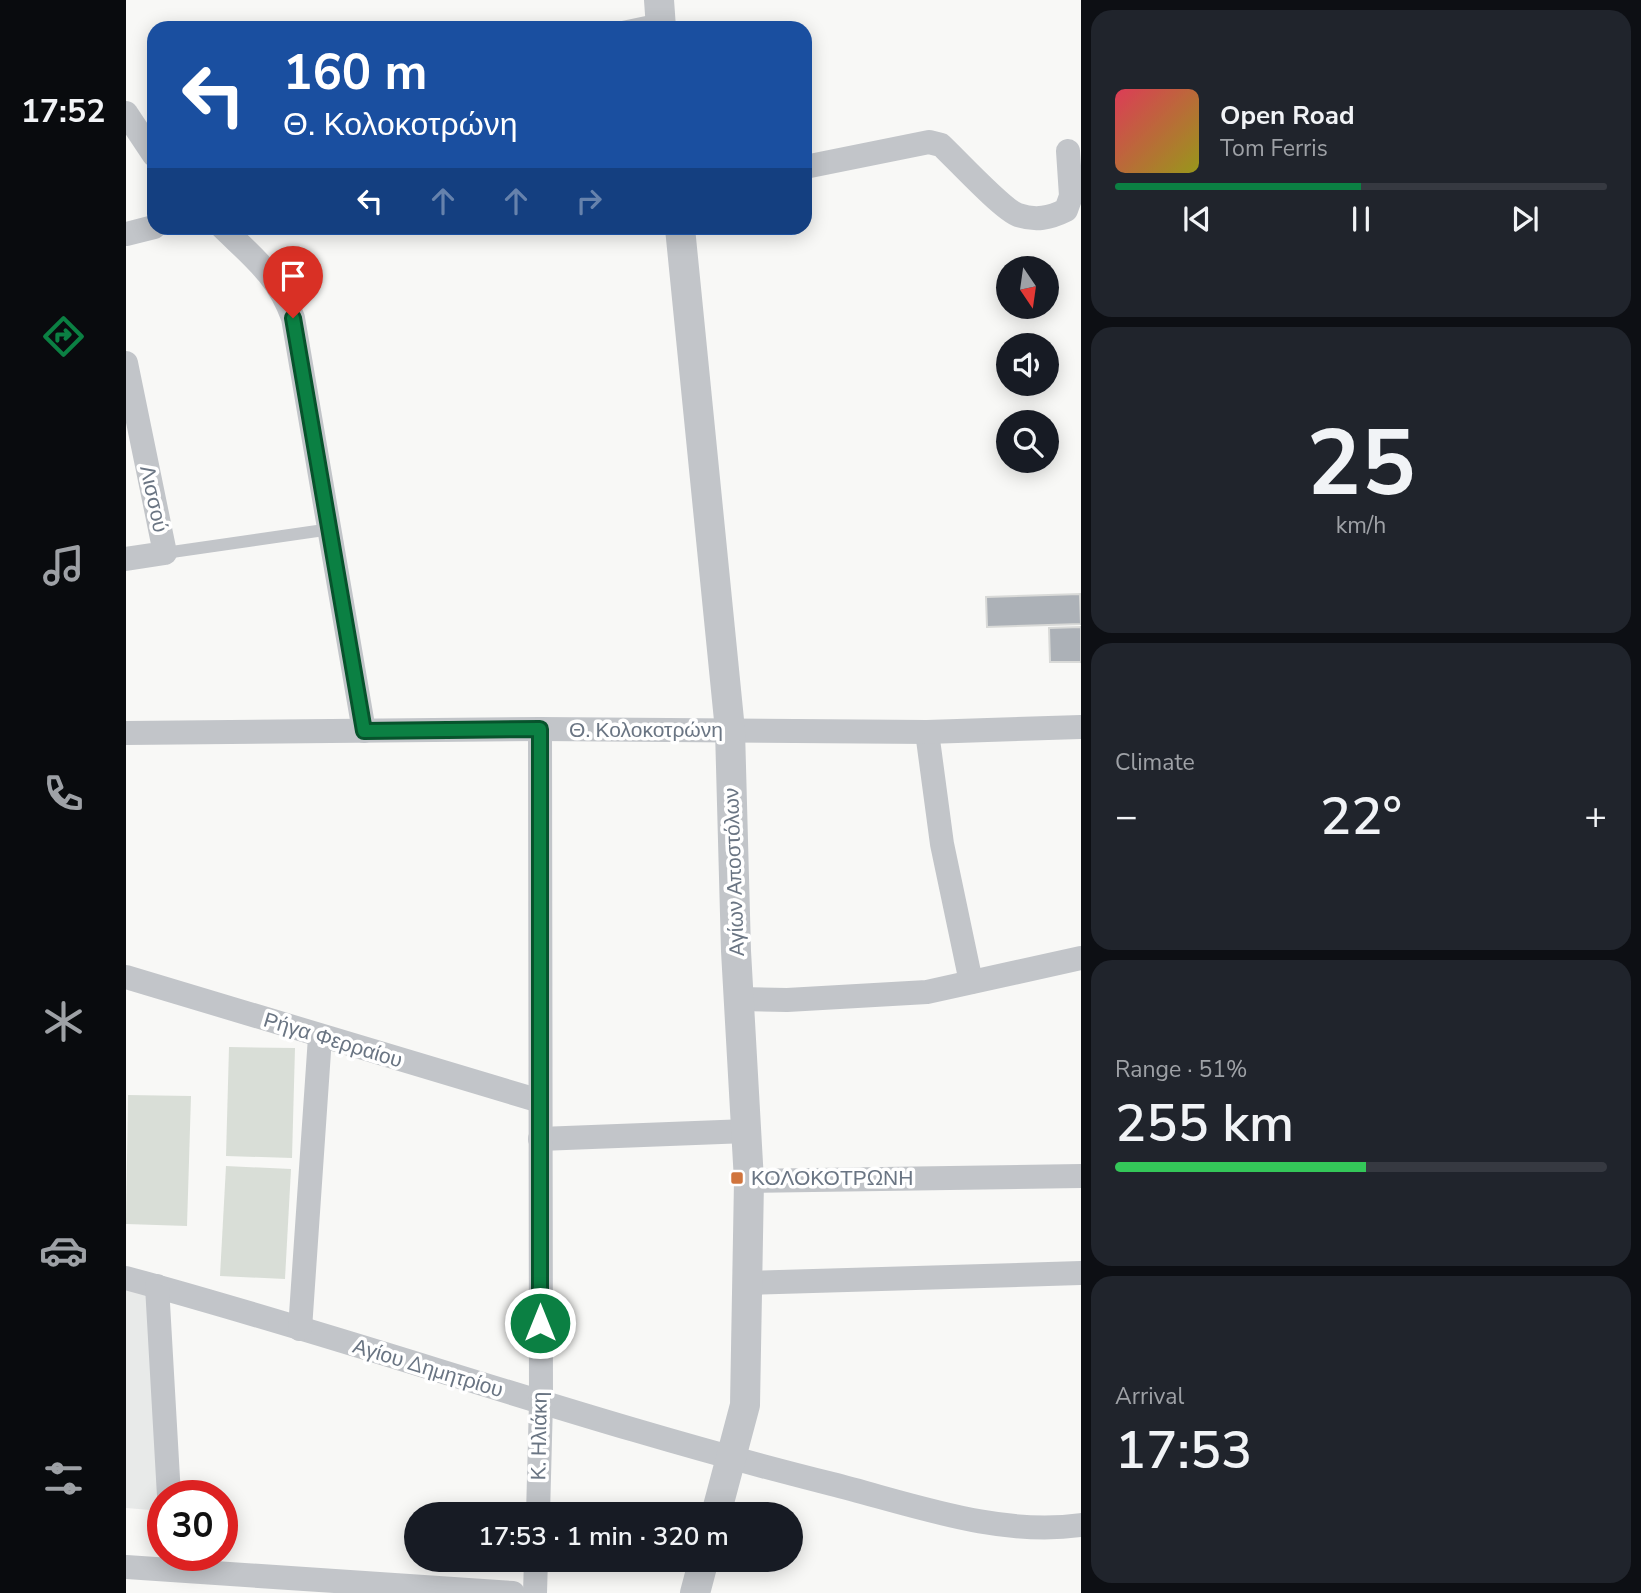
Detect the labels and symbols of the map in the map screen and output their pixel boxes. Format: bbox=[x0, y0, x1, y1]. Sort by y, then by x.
pin bbox=[263, 246, 323, 318]
north arrow bbox=[996, 256, 1059, 318]
street label: Λισσού bbox=[133, 463, 175, 535]
street label: Θ. Κολοκοτρώνη bbox=[569, 716, 723, 744]
street label: Αγίων Αποστόλων bbox=[717, 787, 751, 957]
street label: Ρήγα Φερραίου bbox=[260, 1006, 406, 1074]
place label: ΚΟΛΟΚΟΤΡΩΝΗ bbox=[751, 1164, 913, 1192]
marker: ΚΟΛΟΚΟΤΡΩΝΗ bbox=[729, 1170, 745, 1186]
position arrow bbox=[503, 1286, 577, 1360]
street label: Αγίου Δημητρίου bbox=[349, 1332, 507, 1404]
street label: Κ. Ηλιάκη bbox=[524, 1391, 554, 1481]
speed limit sign: 30 bbox=[147, 1480, 238, 1571]

